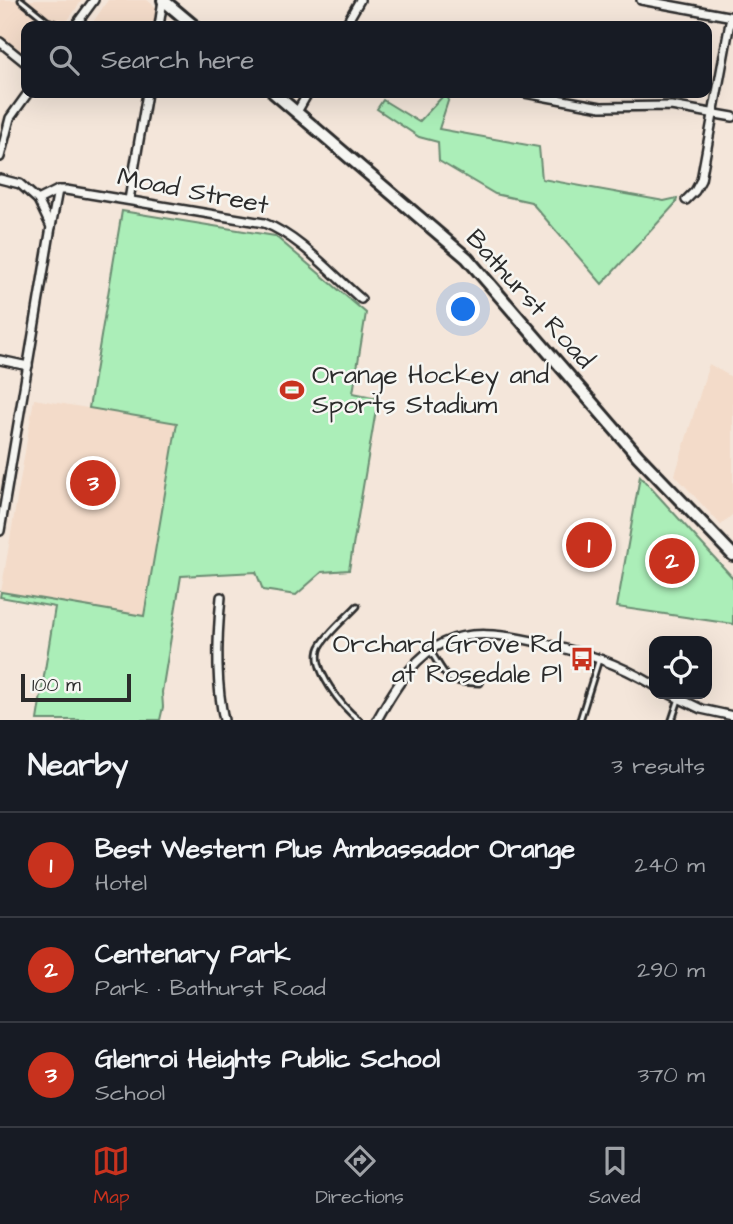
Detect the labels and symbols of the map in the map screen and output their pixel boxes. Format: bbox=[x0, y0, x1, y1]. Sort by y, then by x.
street label: Moad Street bbox=[114, 159, 272, 223]
street label: Bathurst Road bbox=[458, 221, 602, 377]
your location bbox=[446, 292, 480, 326]
place label: Orange Hockey and Sports Stadium bbox=[312, 357, 549, 423]
sports icon: Orange Hockey and Sports Stadium bbox=[278, 376, 306, 404]
pin: 3 bbox=[70, 457, 116, 509]
pin: 1 bbox=[566, 519, 612, 571]
pin: 2 bbox=[649, 535, 695, 587]
place label: Orchard Grove Rd at Rosedale Pl bbox=[333, 626, 562, 692]
bus stop icon: Orchard Grove Rd at Rosedale Pl bbox=[568, 645, 596, 673]
scale bar bbox=[21, 671, 131, 703]

